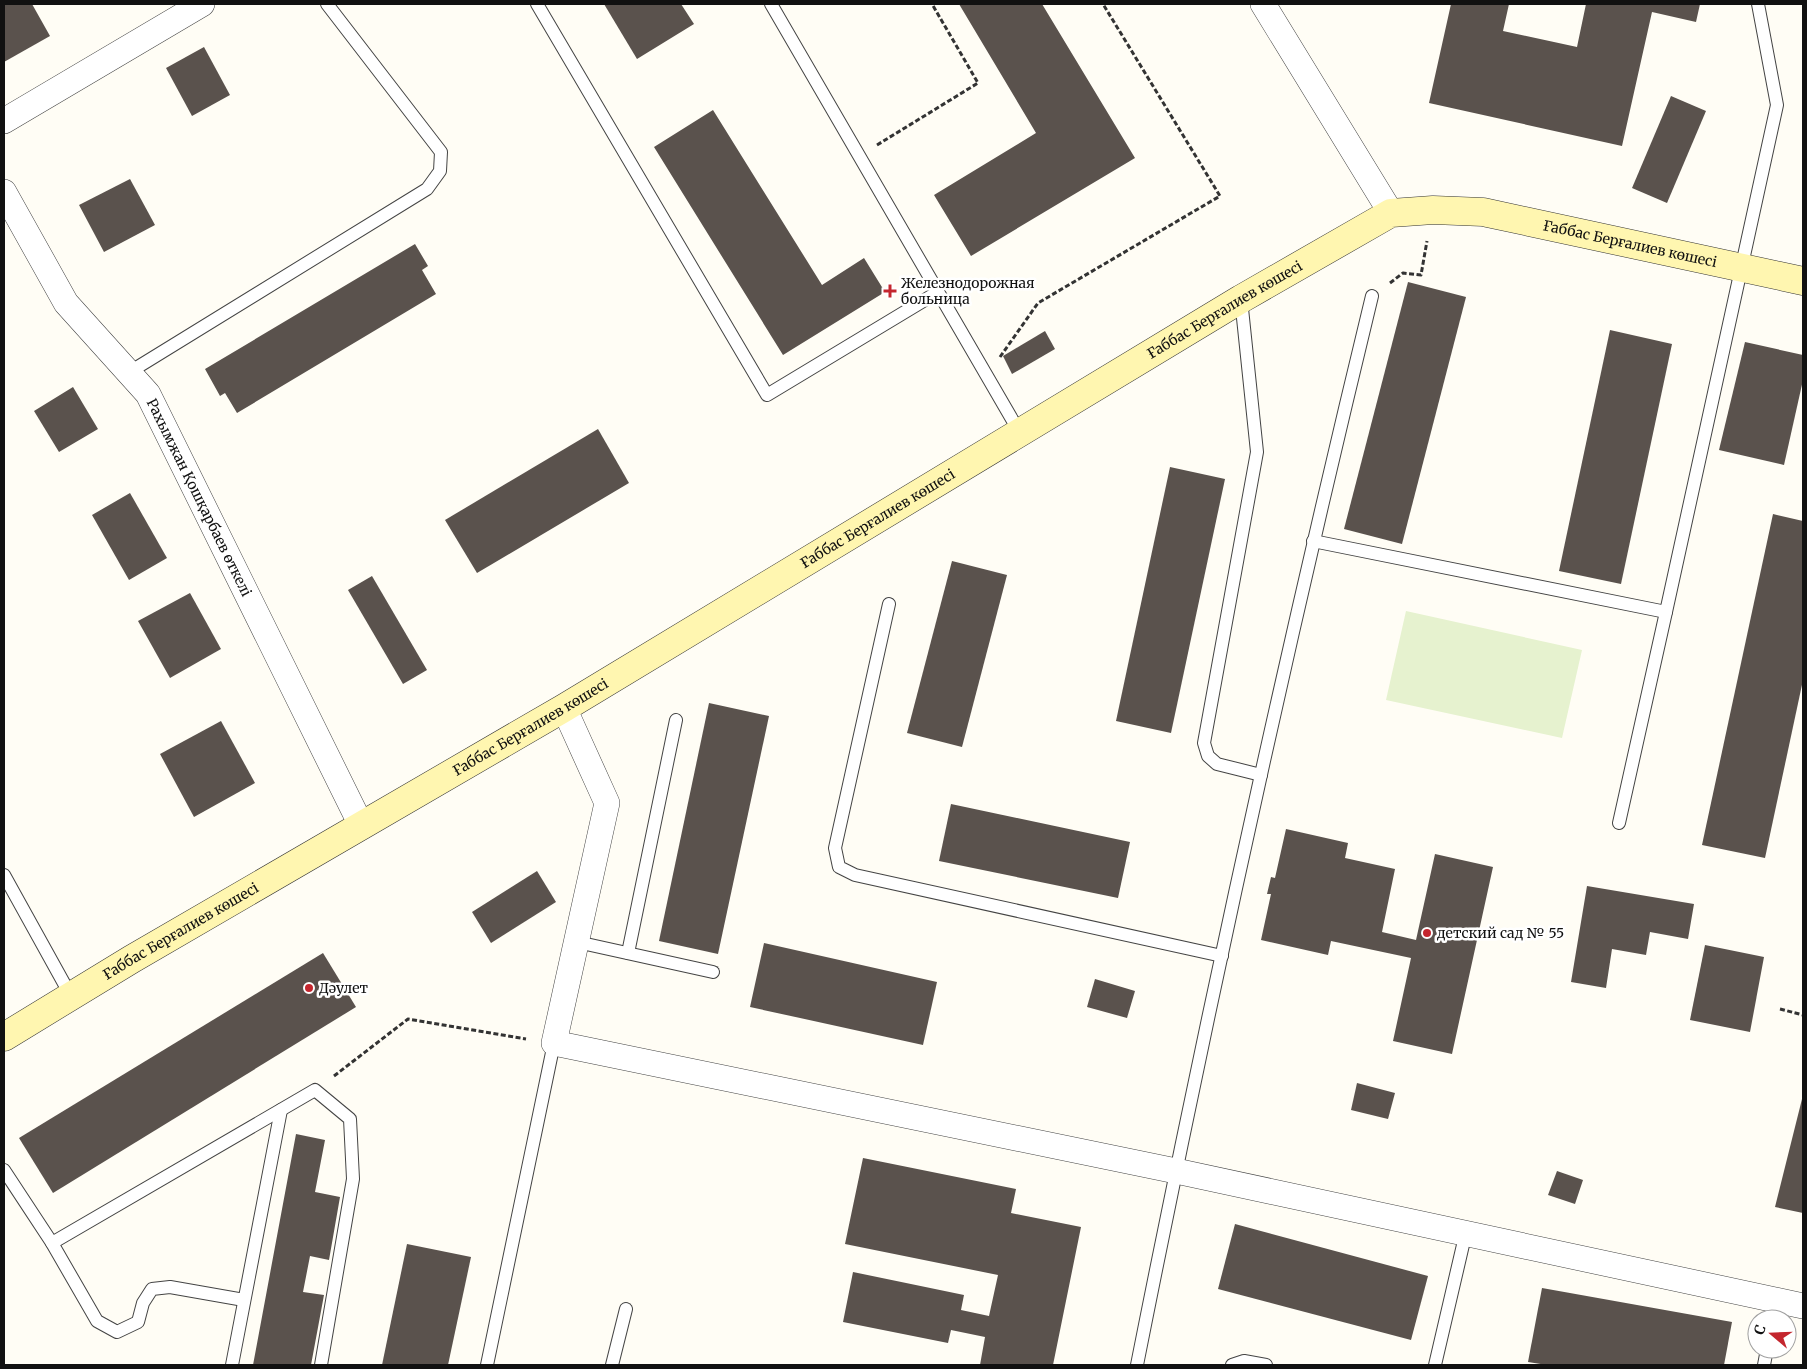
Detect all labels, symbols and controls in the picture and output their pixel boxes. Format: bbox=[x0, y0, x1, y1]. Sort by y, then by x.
street label: Ғаббас Берғалиев көшесі bbox=[1542, 216, 1719, 271]
street label: Ғаббас Берғалиев көшесі bbox=[1144, 257, 1306, 363]
place label: Железнодорожная больница bbox=[901, 274, 1035, 308]
marker: Железнодорожная больница bbox=[883, 284, 897, 298]
street label: Рахымжан Қошқарбаев өткелі bbox=[143, 396, 256, 600]
street label: Ғаббас Берғалиев көшесі bbox=[797, 465, 959, 572]
street label: Ғаббас Берғалиев көшесі bbox=[450, 674, 612, 780]
street label: Ғаббас Берғалиев көшесі bbox=[100, 878, 262, 984]
place label: детский сад № 55 bbox=[1436, 924, 1564, 942]
marker: детский сад № 55 bbox=[1421, 927, 1433, 939]
place label: Дәулет bbox=[319, 979, 369, 997]
marker: Дәулет bbox=[303, 982, 315, 994]
north arrow bbox=[1747, 1309, 1797, 1359]
text: С bbox=[1750, 1322, 1770, 1337]

